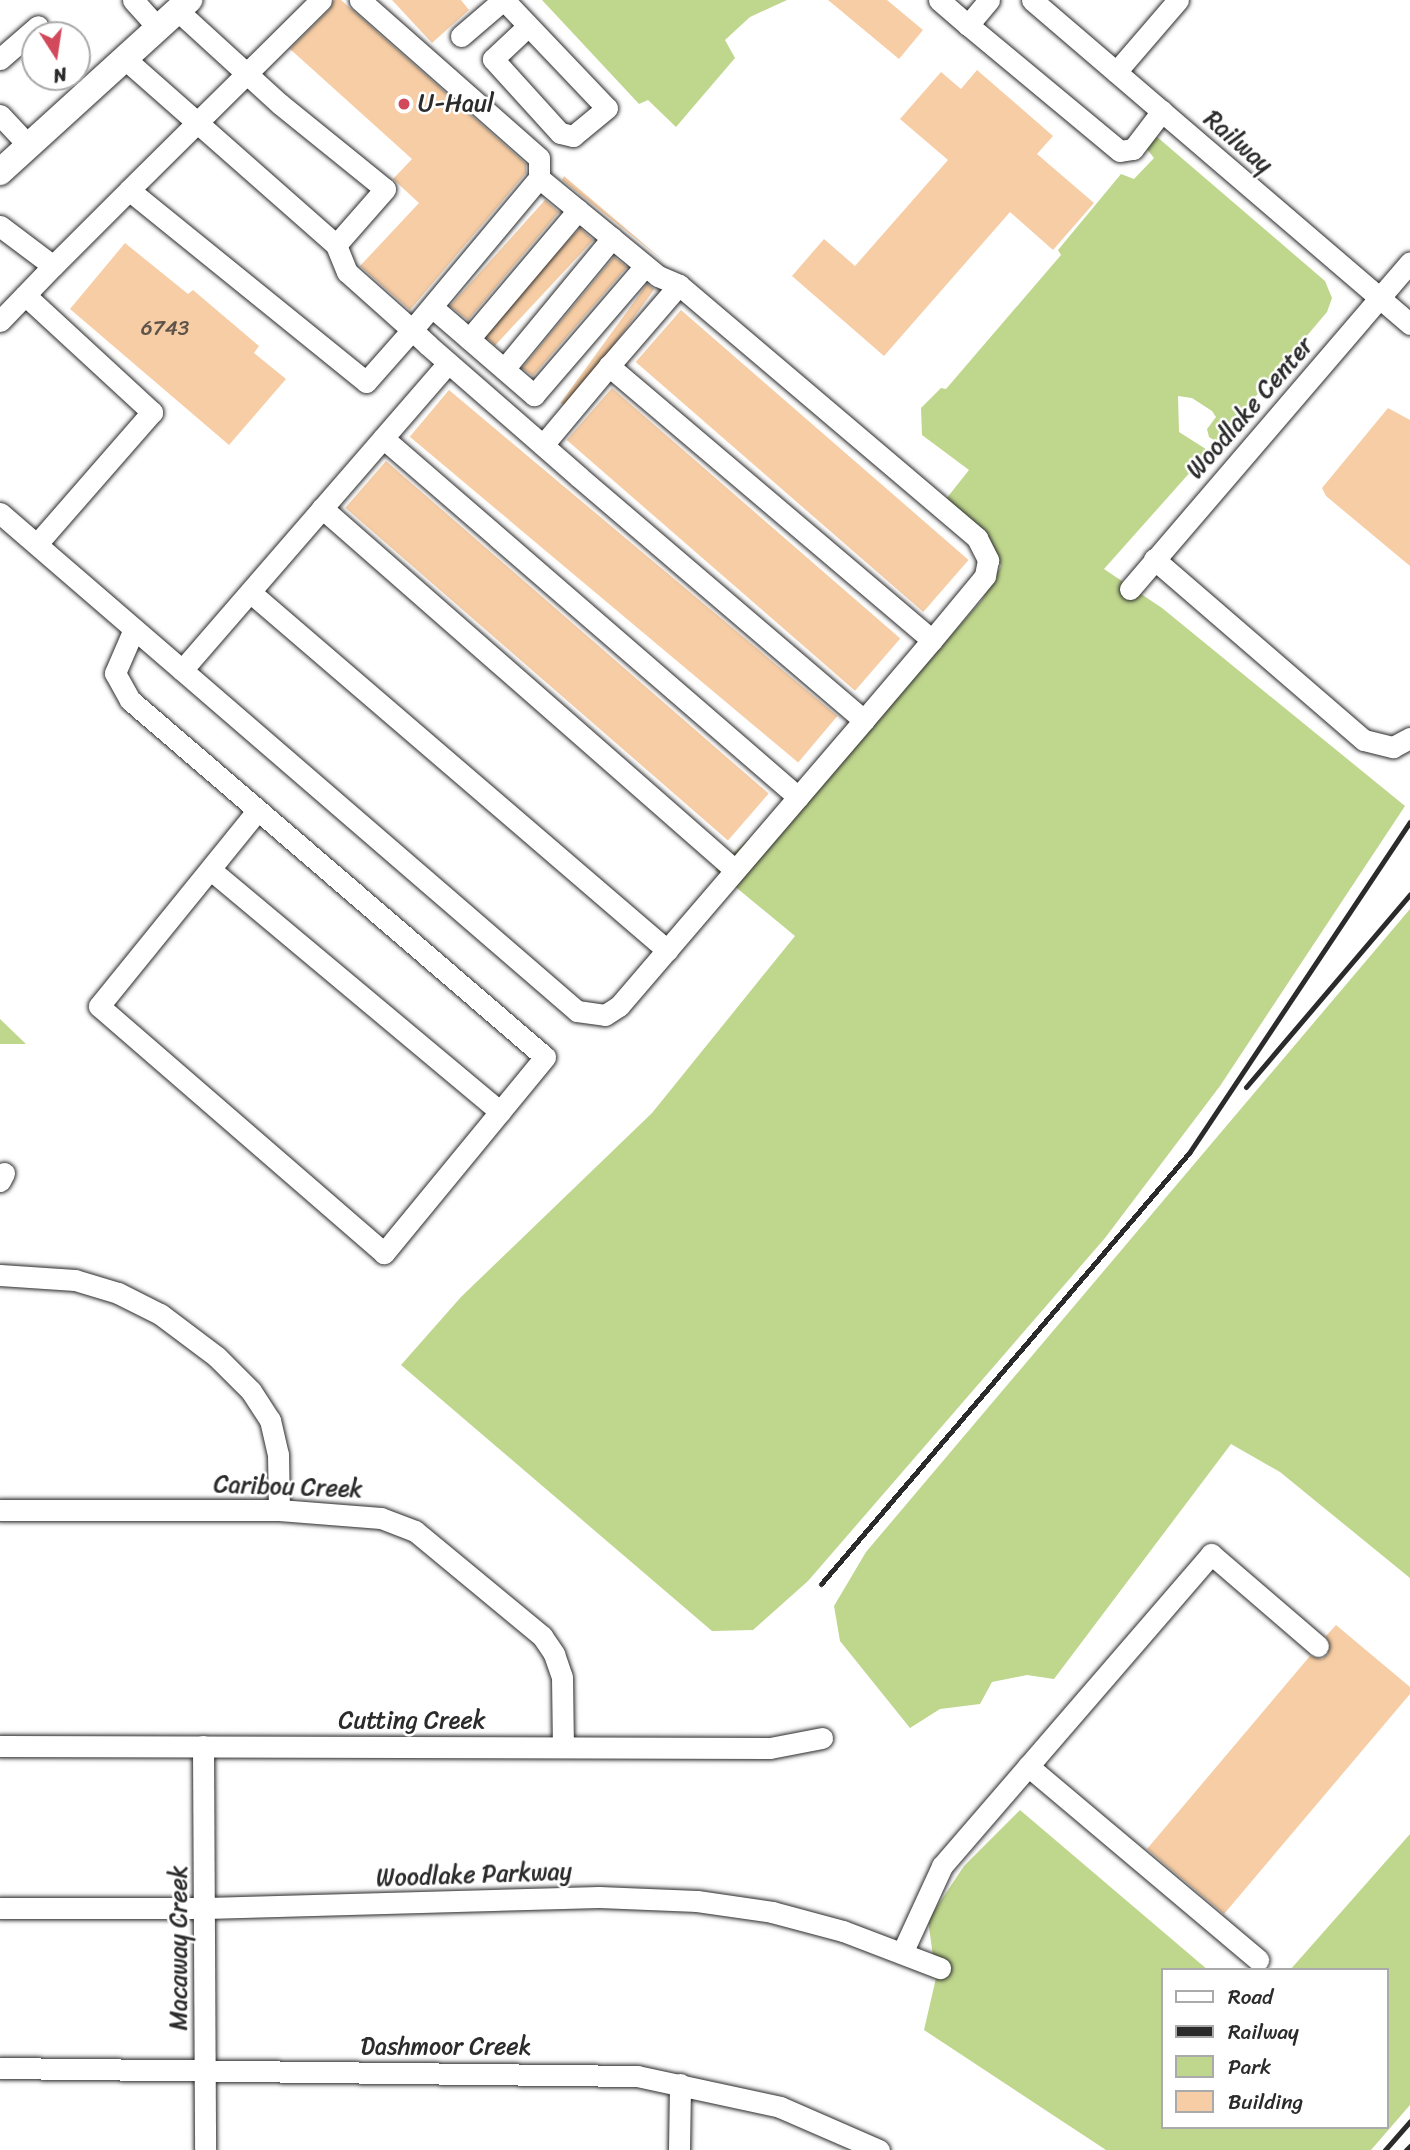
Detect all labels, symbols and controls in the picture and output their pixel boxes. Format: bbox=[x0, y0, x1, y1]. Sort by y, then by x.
north arrow bbox=[21, 21, 91, 91]
text: N bbox=[50, 58, 70, 93]
place label: U-Haul bbox=[418, 90, 494, 118]
marker: U-Haul bbox=[396, 96, 412, 112]
street label: Railway bbox=[1198, 105, 1278, 179]
house number: 6743 bbox=[141, 315, 189, 341]
street label: Woodlake Center bbox=[1181, 331, 1319, 485]
street label: Caribou Creek bbox=[213, 1470, 363, 1504]
street label: Cutting Creek bbox=[338, 1707, 486, 1735]
street label: Woodlake Parkway bbox=[376, 1857, 572, 1893]
street label: Macaway Creek bbox=[165, 1865, 193, 2031]
legend bbox=[1162, 1968, 1389, 2129]
text: Road bbox=[1228, 1978, 1273, 2016]
text: Railway bbox=[1228, 2013, 1299, 2051]
street label: Dashmoor Creek bbox=[361, 2033, 531, 2061]
text: Park bbox=[1228, 2048, 1271, 2086]
text: Building bbox=[1228, 2083, 1303, 2121]

